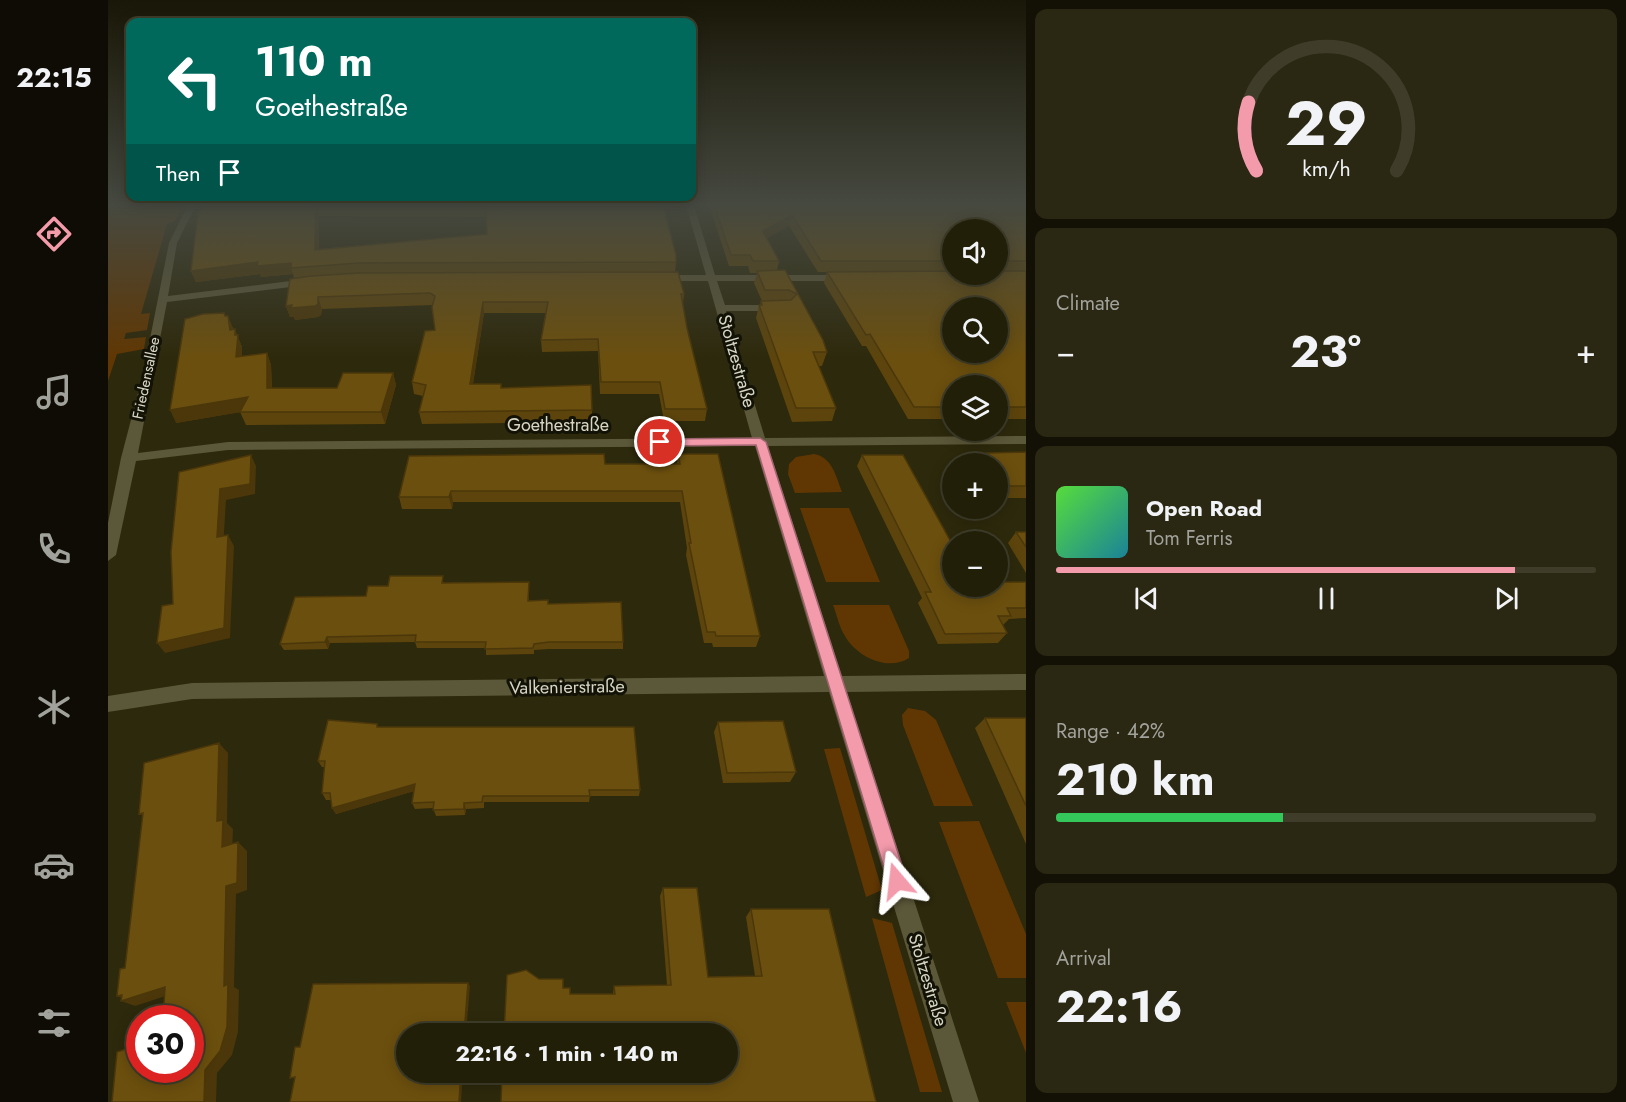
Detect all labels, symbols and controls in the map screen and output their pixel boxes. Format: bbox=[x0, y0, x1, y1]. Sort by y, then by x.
text: 110 m bbox=[255, 31, 373, 92]
icon: left bbox=[156, 42, 234, 120]
text: 22:15 bbox=[16, 58, 92, 97]
text: 29 bbox=[1285, 78, 1367, 168]
text: Goethestraße bbox=[255, 87, 408, 126]
text: km/h bbox=[1302, 153, 1350, 184]
icon: arrive bbox=[213, 156, 246, 189]
text: Then bbox=[156, 157, 201, 189]
icon: directions bbox=[33, 213, 75, 255]
map controls bbox=[942, 219, 1008, 597]
button: sound bbox=[942, 219, 1008, 285]
text: Climate bbox=[1056, 289, 1120, 318]
button: search bbox=[942, 297, 1008, 363]
street label: Stoltzestraße bbox=[711, 311, 763, 411]
text: 23° bbox=[1290, 319, 1361, 384]
text: − bbox=[1056, 328, 1075, 375]
text: + bbox=[1576, 328, 1596, 375]
street label: Friedensallee bbox=[127, 334, 166, 421]
icon: music bbox=[33, 371, 75, 413]
button: layers bbox=[942, 375, 1008, 441]
street label: Goethestraße bbox=[507, 412, 609, 438]
pin bbox=[634, 416, 685, 467]
icon: arrive bbox=[643, 425, 676, 458]
button: + bbox=[942, 453, 1008, 519]
text: Open Road bbox=[1146, 492, 1262, 524]
text: Tom Ferris bbox=[1146, 524, 1233, 553]
icon: phone bbox=[33, 528, 75, 570]
button: − bbox=[942, 531, 1008, 597]
icon: previous bbox=[1130, 582, 1163, 615]
icon: pause bbox=[1310, 582, 1343, 615]
icon: next bbox=[1490, 582, 1523, 615]
street label: Valkenierstraße bbox=[509, 673, 625, 701]
icon: climate bbox=[33, 686, 75, 728]
text: Range · 42% bbox=[1056, 717, 1165, 746]
text: 210 km bbox=[1056, 747, 1215, 812]
icon: car bbox=[33, 844, 75, 886]
position arrow bbox=[865, 849, 929, 913]
street label: Stoltzestraße bbox=[902, 930, 954, 1030]
text: Arrival bbox=[1056, 944, 1111, 973]
text: 22:16 bbox=[1056, 974, 1183, 1039]
icon: filters bbox=[33, 1002, 75, 1044]
speed limit sign: 30 bbox=[126, 1005, 204, 1083]
text: 22:16 · 1 min · 140 m bbox=[456, 1037, 678, 1069]

